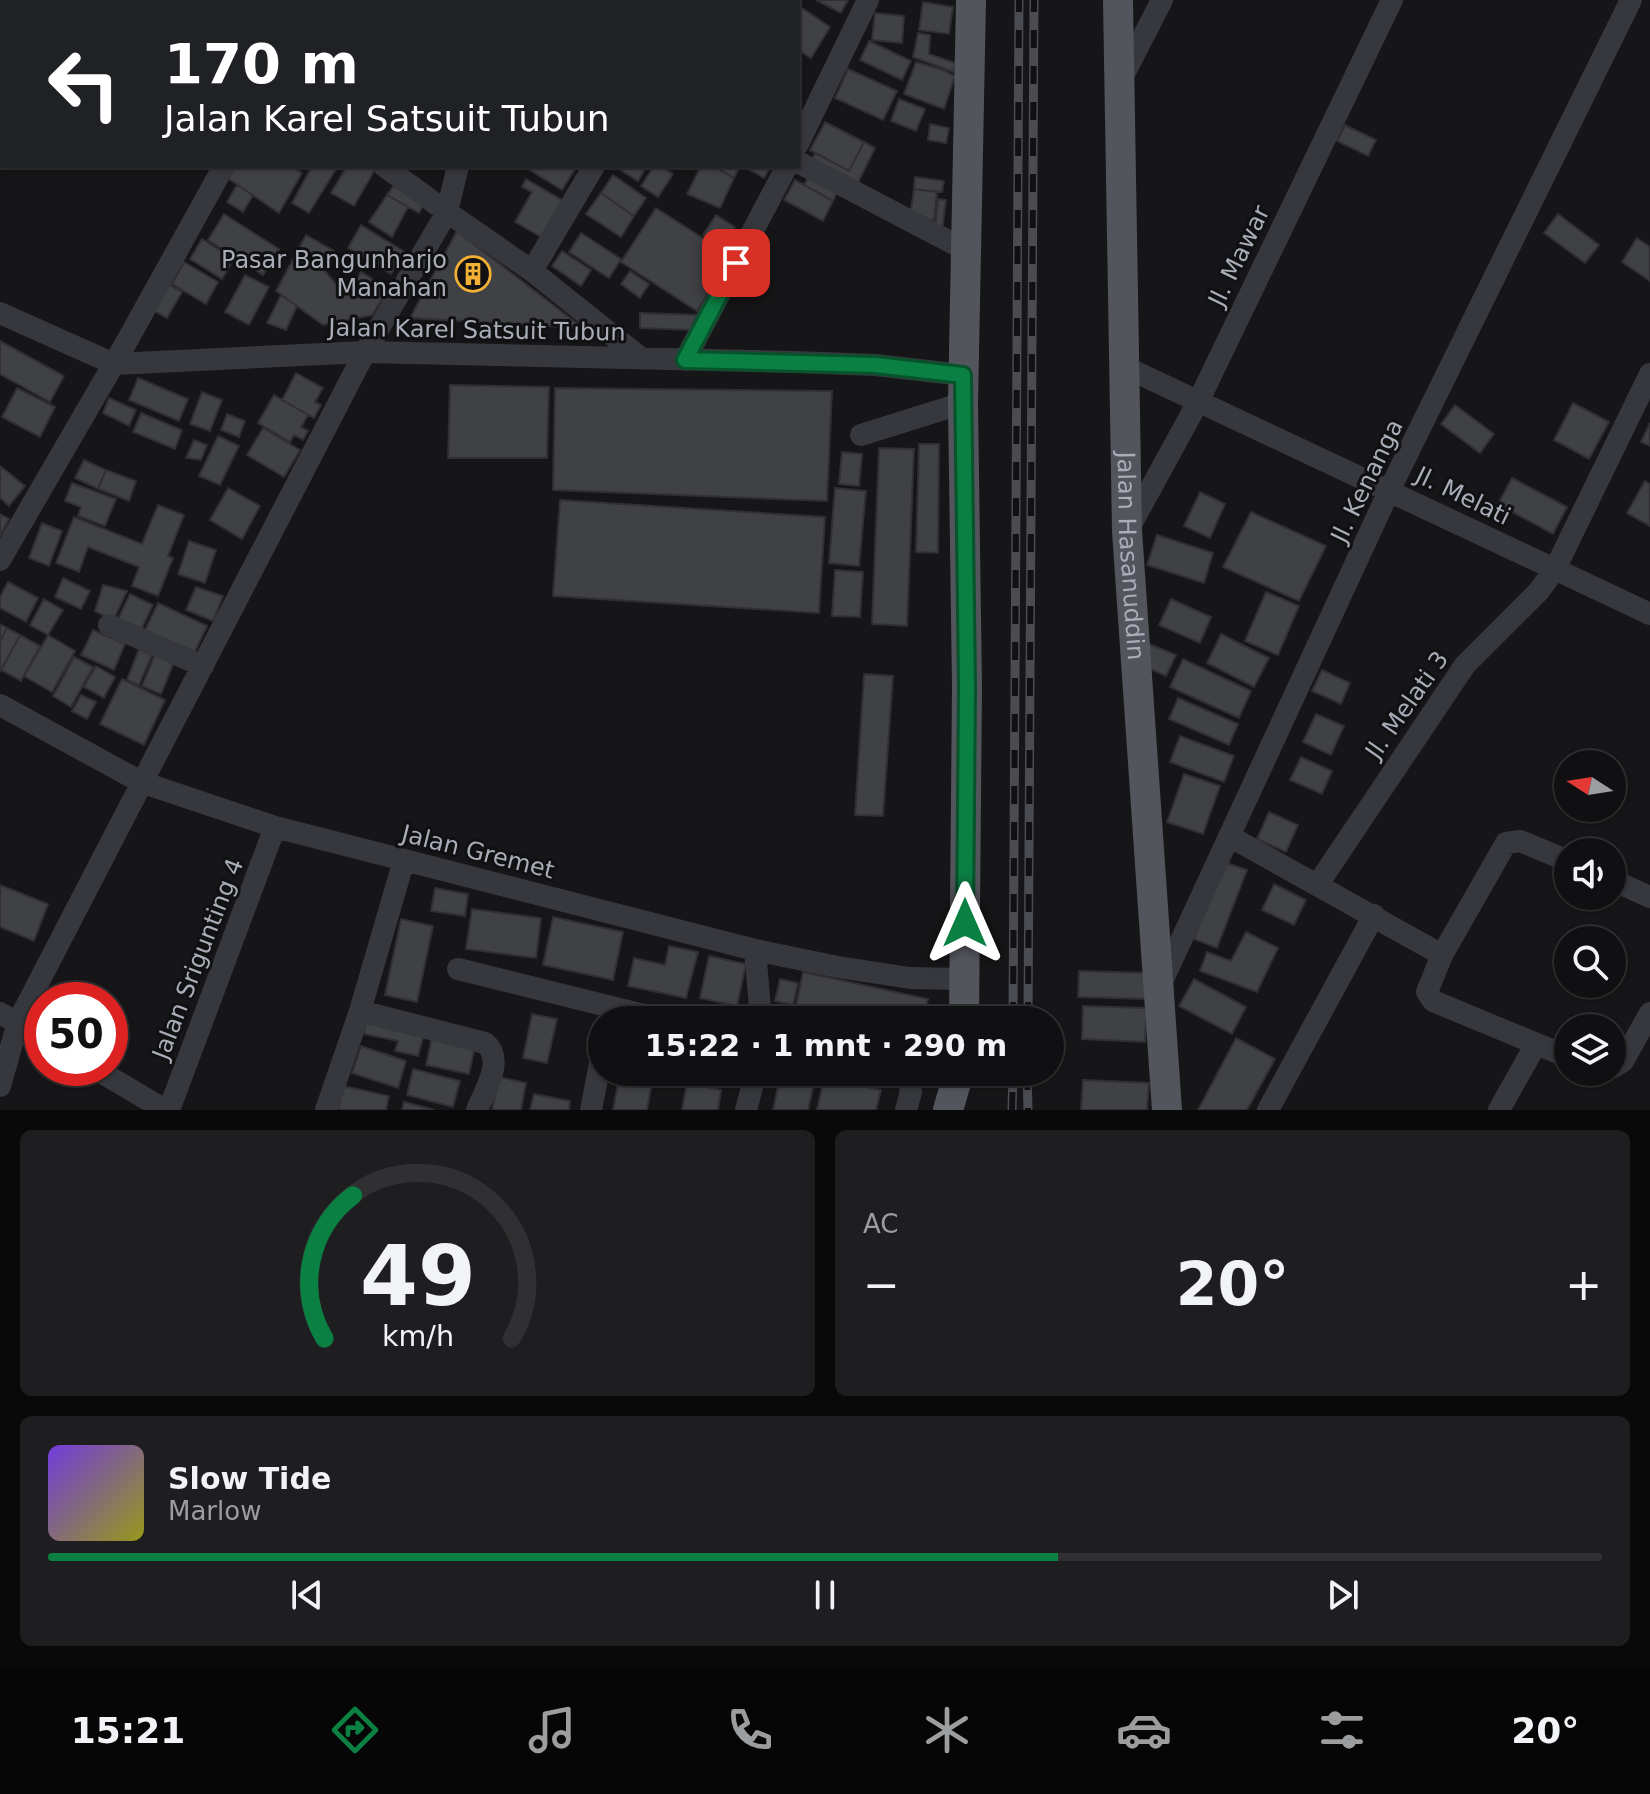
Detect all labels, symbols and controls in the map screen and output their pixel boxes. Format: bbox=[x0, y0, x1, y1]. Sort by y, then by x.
text: 170 m bbox=[164, 31, 359, 96]
icon: left bbox=[32, 32, 136, 136]
text: Jalan Karel Satsuit Tubun bbox=[164, 98, 610, 139]
street label: Jl. Mawar bbox=[1202, 201, 1275, 313]
pin bbox=[702, 229, 770, 297]
icon: arrive bbox=[714, 241, 758, 285]
place label: Pasar Bangunharjo Manahan bbox=[221, 246, 447, 302]
building icon: Pasar Bangunharjo Manahan bbox=[454, 255, 492, 293]
street label: Jalan Karel Satsuit Tubun bbox=[326, 313, 626, 347]
street label: Jl. Kenanga bbox=[1324, 415, 1409, 549]
street label: Jalan Hasanuddin bbox=[1112, 449, 1150, 661]
street label: Jl. Melati bbox=[1409, 460, 1515, 531]
street label: Jl. Melati 3 bbox=[1359, 646, 1454, 766]
north arrow bbox=[1554, 750, 1626, 822]
map controls bbox=[1554, 750, 1626, 1086]
street label: Jalan Gremet bbox=[397, 819, 557, 884]
button: sound bbox=[1554, 838, 1626, 910]
street label: Jalan Srigunting 4 bbox=[146, 855, 249, 1065]
position arrow bbox=[923, 881, 1007, 965]
button: search bbox=[1554, 926, 1626, 998]
speed limit sign: 50 bbox=[24, 982, 128, 1086]
button: layers bbox=[1554, 1014, 1626, 1086]
text: 15:22 · 1 mnt · 290 m bbox=[645, 1028, 1007, 1063]
text: AC bbox=[863, 1209, 898, 1239]
text: 49 bbox=[360, 1228, 475, 1325]
text: 20° bbox=[1176, 1249, 1289, 1319]
text: − bbox=[863, 1259, 900, 1310]
text: + bbox=[1565, 1259, 1602, 1310]
text: km/h bbox=[381, 1319, 454, 1353]
text: Slow Tide bbox=[168, 1461, 331, 1496]
text: Marlow bbox=[168, 1496, 261, 1526]
icon: previous bbox=[285, 1573, 329, 1617]
icon: pause bbox=[803, 1573, 847, 1617]
icon: next bbox=[1321, 1573, 1365, 1617]
icon: directions bbox=[327, 1702, 383, 1758]
icon: music bbox=[524, 1702, 580, 1758]
icon: phone bbox=[722, 1702, 778, 1758]
icon: climate bbox=[919, 1702, 975, 1758]
icon: car bbox=[1116, 1702, 1172, 1758]
icon: filters bbox=[1314, 1702, 1370, 1758]
text: 15:21 bbox=[71, 1710, 185, 1751]
text: 20° bbox=[1511, 1710, 1579, 1751]

